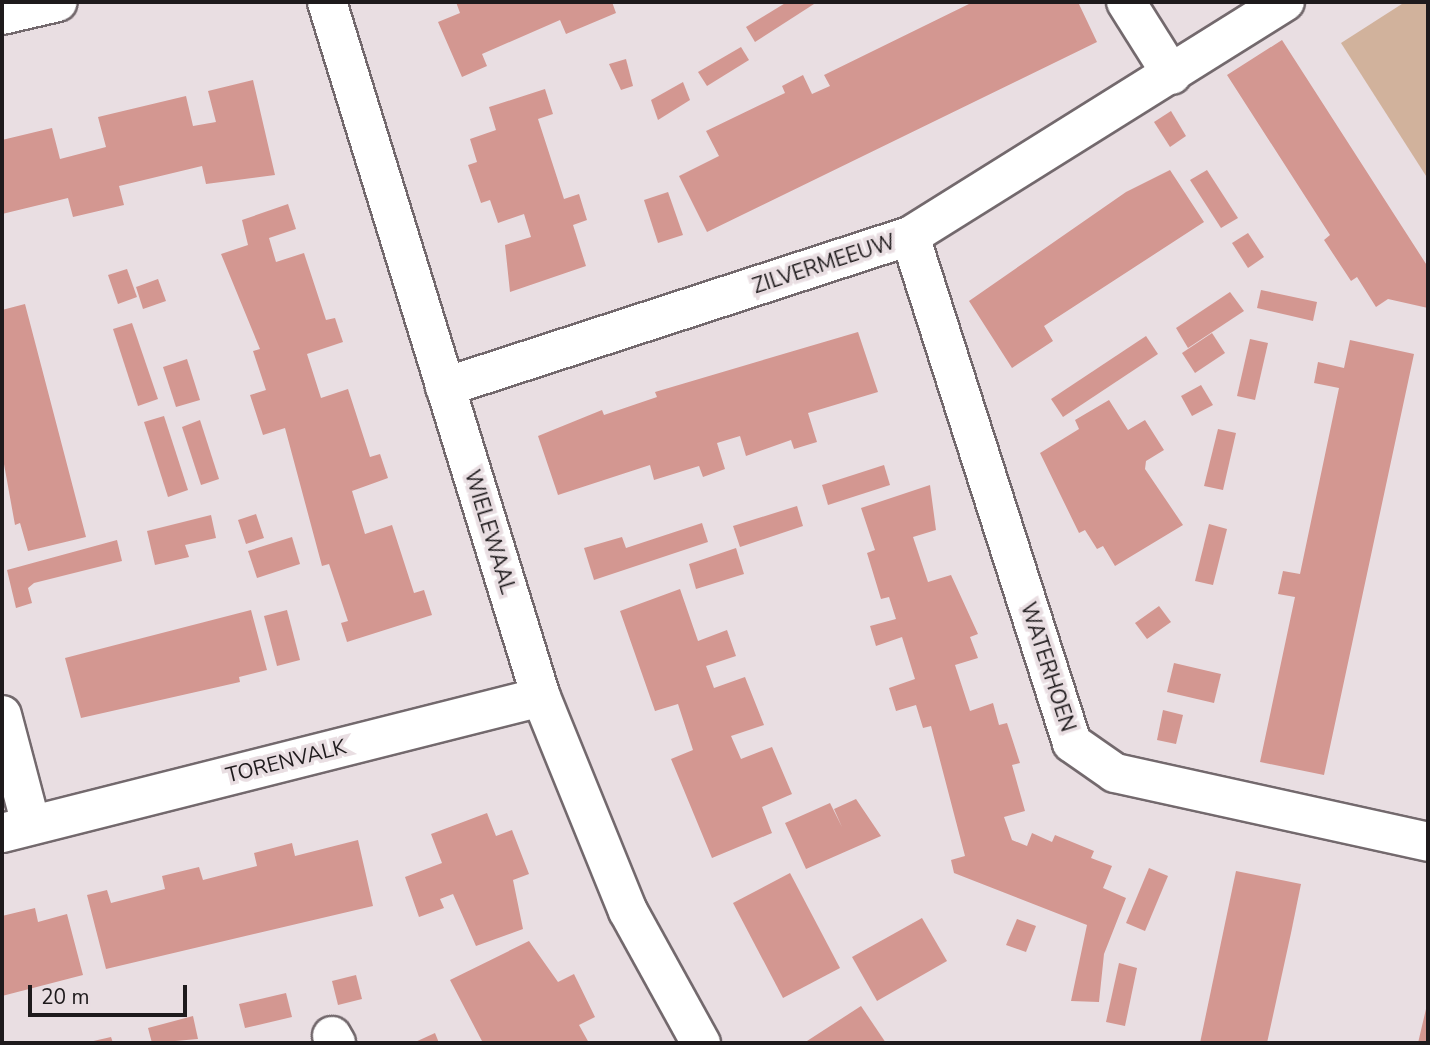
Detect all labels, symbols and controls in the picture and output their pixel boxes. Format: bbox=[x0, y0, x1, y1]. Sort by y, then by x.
street label: ZILVERMEEUW bbox=[749, 229, 899, 299]
street label: WIELEWAAL bbox=[459, 467, 521, 597]
street label: WATERHOEN bbox=[1015, 599, 1081, 735]
street label: TORENVALK bbox=[223, 734, 349, 788]
scale bar bbox=[32, 972, 191, 1016]
text: 20 m bbox=[41, 983, 90, 1011]

